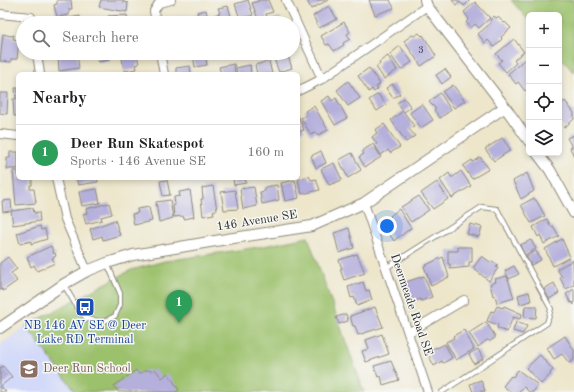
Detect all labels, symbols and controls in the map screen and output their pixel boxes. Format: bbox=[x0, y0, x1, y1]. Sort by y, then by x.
map controls bbox=[526, 12, 562, 156]
button: + bbox=[526, 12, 562, 48]
search box bbox=[16, 16, 300, 60]
icon: search bbox=[30, 27, 52, 49]
text: Search here bbox=[62, 31, 139, 46]
house number: 3 bbox=[418, 45, 424, 55]
button: − bbox=[526, 48, 562, 84]
button: locate bbox=[526, 84, 562, 120]
text: Nearby bbox=[32, 90, 87, 107]
button: layers bbox=[526, 120, 562, 156]
text: Deer Run Skatespot bbox=[70, 137, 204, 152]
text: 1 bbox=[41, 146, 49, 159]
text: 160 m bbox=[247, 146, 284, 159]
text: Sports · 146 Avenue SE bbox=[70, 155, 206, 168]
street label: 146 Avenue SE bbox=[216, 209, 298, 233]
your location bbox=[377, 216, 397, 236]
street label: Deermeade Road SE bbox=[388, 252, 434, 358]
pin: 1 bbox=[166, 290, 192, 323]
bus stop icon: NB 146 AV SE @ Deer Lake RD Terminal bbox=[74, 296, 96, 318]
place label: NB 146 AV SE @ Deer Lake RD Terminal bbox=[24, 320, 146, 346]
school or university icon: Deer Run School bbox=[18, 358, 40, 380]
place label: Deer Run School bbox=[43, 363, 131, 375]

